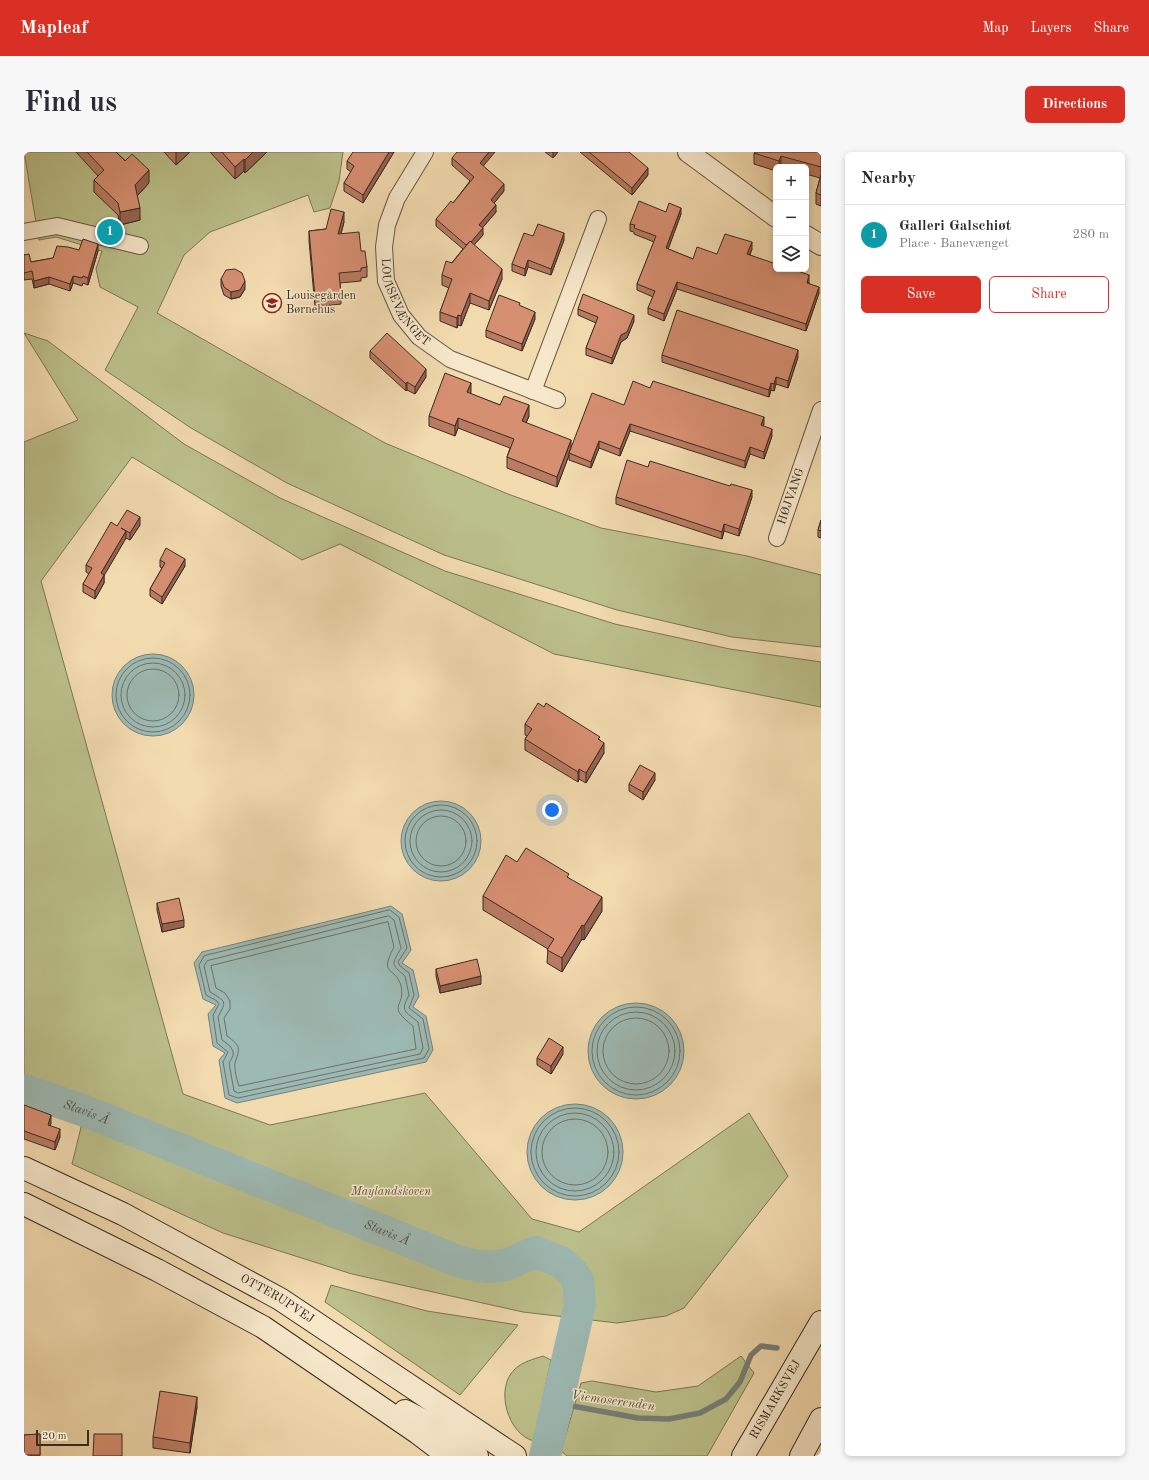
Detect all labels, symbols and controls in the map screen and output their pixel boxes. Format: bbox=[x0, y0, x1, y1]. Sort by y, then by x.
text: Mapleaf bbox=[20, 19, 88, 38]
text: Map bbox=[983, 21, 1009, 35]
text: Layers bbox=[1031, 21, 1072, 35]
text: Share bbox=[1094, 21, 1129, 35]
button: Directions bbox=[1025, 86, 1125, 123]
text: Find us bbox=[24, 90, 117, 118]
map controls bbox=[773, 164, 809, 272]
button: + bbox=[773, 164, 809, 200]
text: Nearby bbox=[861, 170, 916, 187]
button: − bbox=[773, 200, 809, 236]
pin: 1 bbox=[97, 217, 123, 247]
text: Galleri Galschiøt bbox=[899, 219, 1011, 234]
text: 1 bbox=[870, 228, 878, 241]
text: 280 m bbox=[1072, 228, 1109, 241]
button: layers bbox=[773, 236, 809, 272]
text: Place · Banevænget bbox=[899, 237, 1009, 250]
street label: LOUISEVÆNGET bbox=[379, 258, 432, 349]
button: Save bbox=[861, 276, 981, 313]
button: Share bbox=[989, 276, 1109, 313]
place label: Louisegården Børnehus bbox=[286, 290, 356, 316]
school or university icon: Louisegården Børnehus bbox=[261, 292, 283, 314]
street label: HØJVANG bbox=[776, 466, 807, 526]
your location bbox=[542, 800, 562, 820]
water label: Stavis Å bbox=[62, 1098, 112, 1127]
park label: Maylandskoven bbox=[350, 1186, 431, 1198]
water label: Stavis Å bbox=[362, 1217, 413, 1247]
street label: OTTERUPVEJ bbox=[238, 1273, 316, 1326]
street label: RISMARKSVEJ bbox=[748, 1358, 804, 1441]
water label: Viemoserenden bbox=[570, 1389, 656, 1413]
scale bar bbox=[36, 1428, 89, 1447]
text: 20 m bbox=[42, 1431, 67, 1442]

